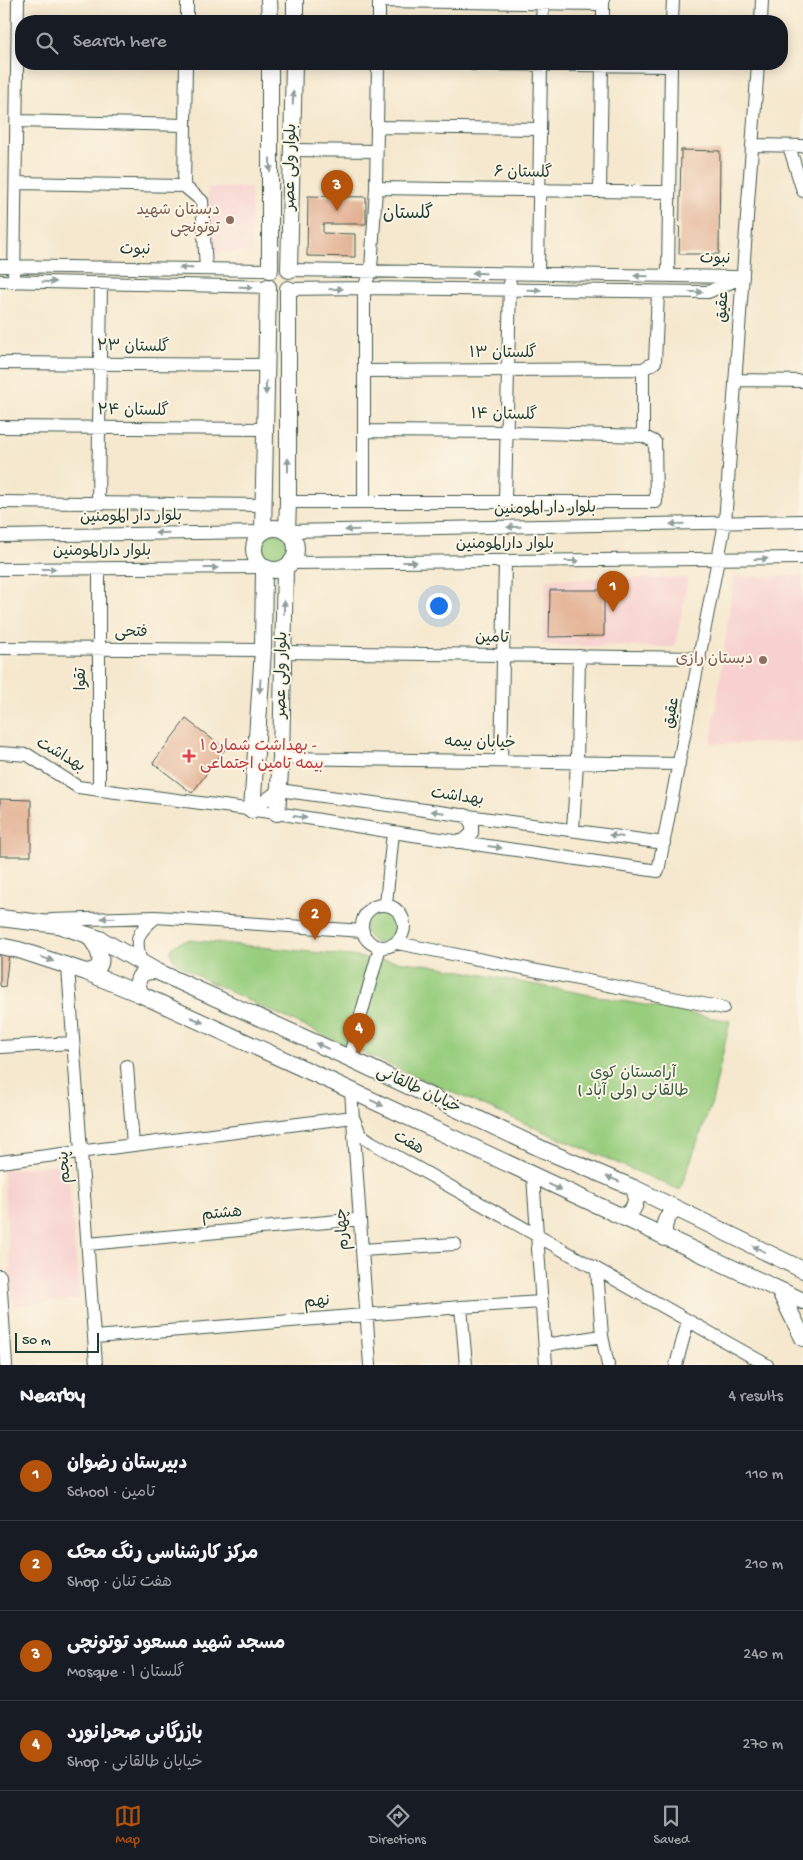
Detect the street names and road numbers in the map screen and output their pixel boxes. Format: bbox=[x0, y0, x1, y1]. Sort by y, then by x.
street label: بلوار ولی عصر bbox=[282, 123, 302, 213]
street label: گلستان ۶ bbox=[494, 161, 552, 184]
street label: نبوت bbox=[119, 241, 151, 261]
street label: نبوت bbox=[699, 250, 731, 270]
street label: عقیق bbox=[713, 291, 735, 323]
street label: گلستان ۲۳ bbox=[97, 335, 170, 358]
street label: گلستان ۱۳ bbox=[469, 342, 537, 364]
street label: گلستان ۲۴ bbox=[97, 399, 169, 422]
street label: گلستان ۱۴ bbox=[471, 403, 538, 426]
street label: بلوار دار المومنین bbox=[494, 500, 596, 520]
street label: بلوار دار المومنین bbox=[80, 508, 182, 528]
street label: بلوار دارالمومنین bbox=[456, 536, 554, 555]
street label: بلوار دارالمومنین bbox=[53, 543, 151, 562]
street label: فتحی bbox=[114, 624, 148, 643]
street label: تامین bbox=[475, 629, 509, 649]
street label: بلوار ولی عصر bbox=[273, 631, 293, 721]
street label: تقوا bbox=[73, 667, 92, 690]
street label: عقیق bbox=[661, 696, 685, 730]
street label: بهداشت bbox=[32, 734, 88, 778]
street label: خیابان بیمه bbox=[444, 734, 516, 754]
street label: بهداشت bbox=[429, 785, 485, 811]
street label: خیابان طالقانی bbox=[373, 1063, 463, 1119]
street label: هفت bbox=[389, 1128, 427, 1160]
street label: پنجم bbox=[55, 1150, 77, 1184]
street label: هشتم bbox=[201, 1204, 243, 1226]
street label: چهارم bbox=[333, 1207, 355, 1251]
street label: نهم bbox=[303, 1292, 331, 1314]

